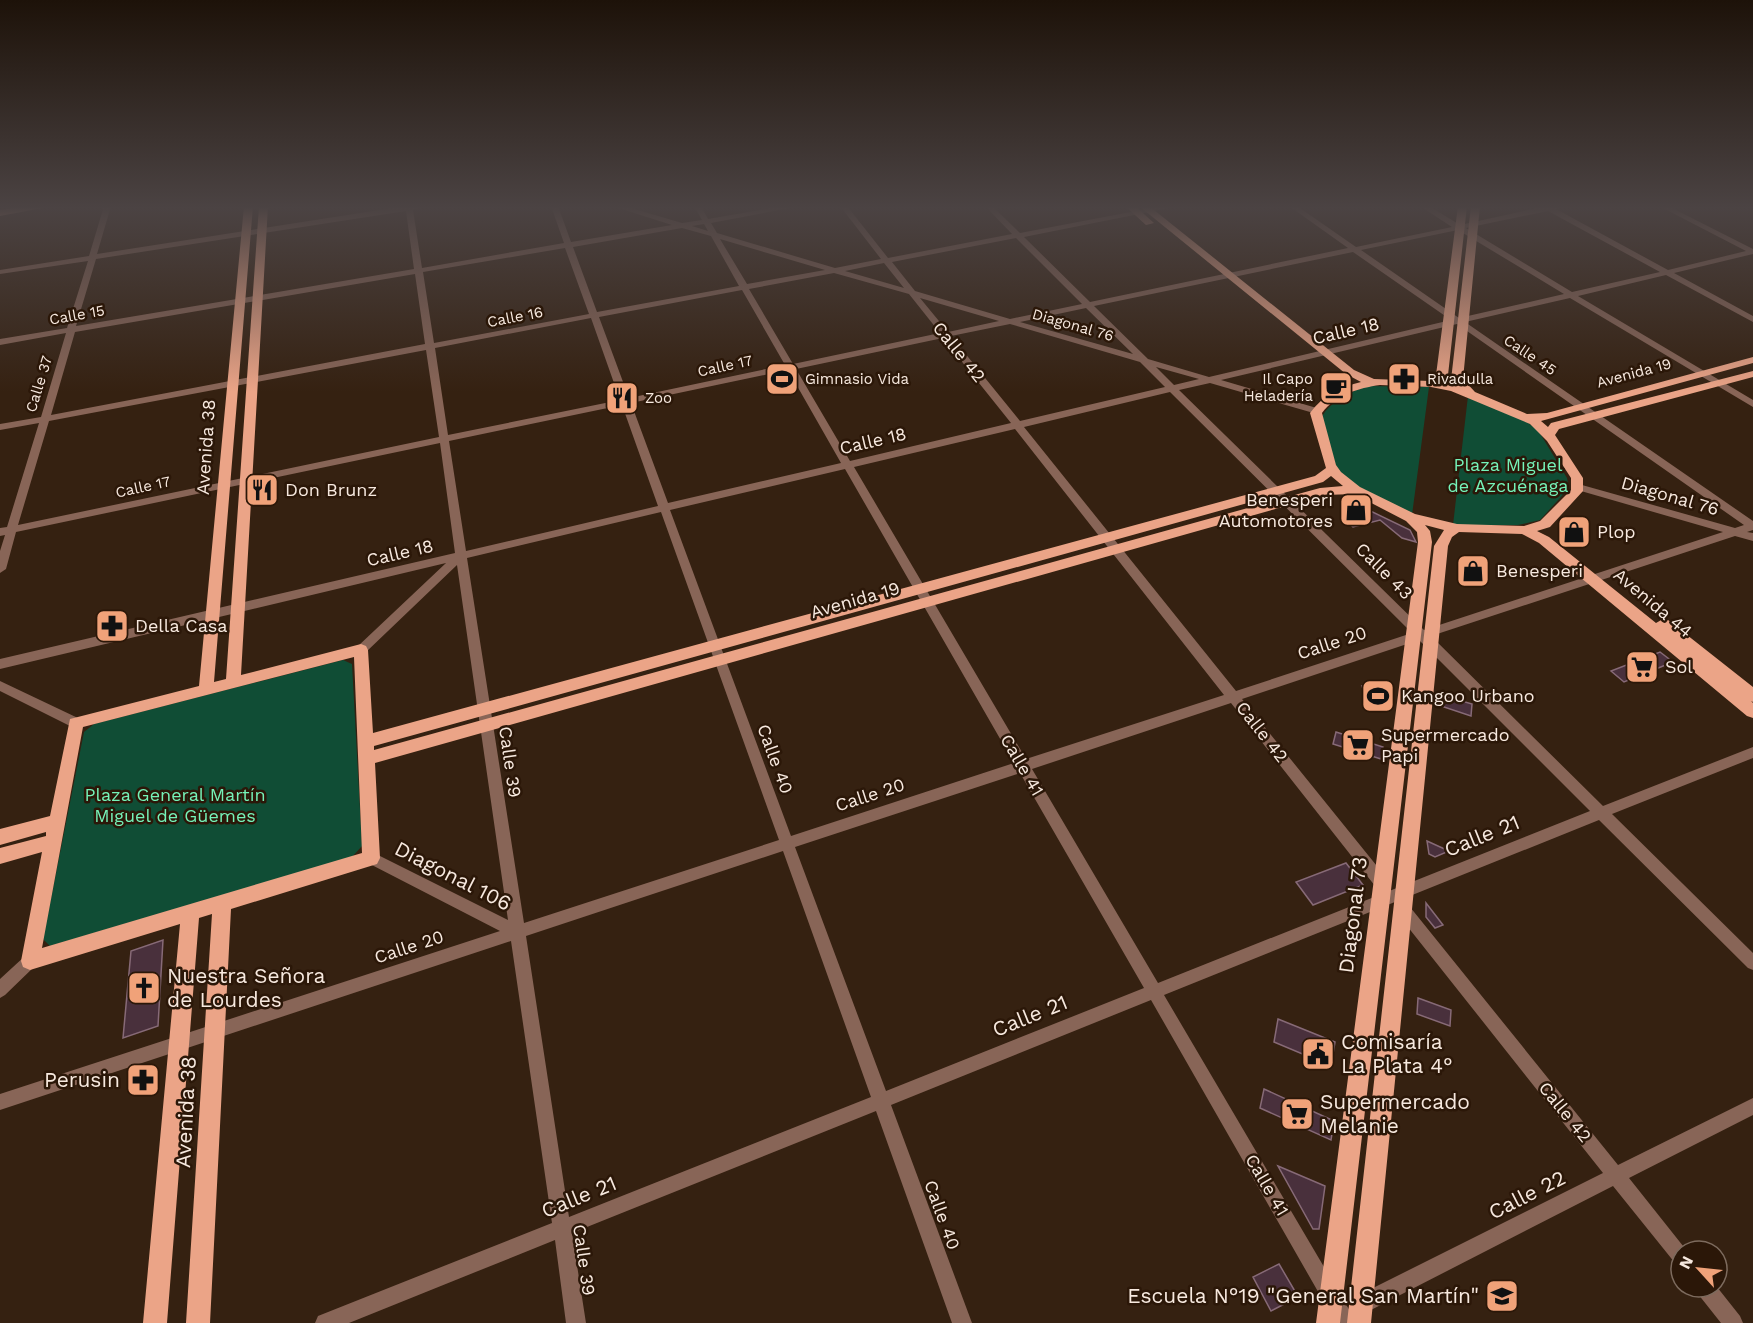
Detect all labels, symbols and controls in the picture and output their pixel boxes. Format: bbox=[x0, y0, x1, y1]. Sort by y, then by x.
street label: Calle 15 bbox=[48, 301, 106, 329]
street label: Calle 16 bbox=[486, 303, 544, 331]
street label: Diagonal 76 bbox=[1030, 305, 1116, 345]
street label: Calle 18 bbox=[1310, 313, 1381, 348]
street label: Calle 42 bbox=[929, 317, 990, 386]
street label: Calle 45 bbox=[1500, 331, 1560, 379]
street label: Calle 17 bbox=[696, 351, 754, 381]
street label: Calle 37 bbox=[22, 353, 56, 415]
street label: Avenida 19 bbox=[1595, 354, 1673, 392]
sports icon: Gimnasio Vida bbox=[764, 361, 800, 397]
pharmacy icon: Rivadulla bbox=[1386, 361, 1422, 397]
place label: Gimnasio Vida bbox=[805, 370, 910, 388]
place label: Il Capo Heladería bbox=[1244, 370, 1313, 405]
cafe icon: Il Capo Heladería bbox=[1318, 370, 1354, 406]
place label: Rivadulla bbox=[1427, 370, 1494, 388]
restaurant icon: Zoo bbox=[604, 380, 640, 416]
place label: Zoo bbox=[645, 389, 672, 407]
street label: Avenida 38 bbox=[192, 398, 219, 495]
street label: Calle 18 bbox=[837, 423, 908, 458]
park label: Plaza Miguel de Azcuénaga bbox=[1447, 454, 1569, 496]
street label: Calle 17 bbox=[114, 472, 172, 502]
restaurant icon: Don Brunz bbox=[244, 472, 280, 508]
street label: Diagonal 76 bbox=[1619, 472, 1721, 519]
place label: Don Brunz bbox=[285, 479, 377, 500]
place label: Benesperi Automotores bbox=[1219, 489, 1333, 531]
shop icon: Benesperi Automotores bbox=[1338, 492, 1374, 528]
shop icon: Plop bbox=[1556, 514, 1592, 550]
place label: Plop bbox=[1597, 521, 1636, 542]
street label: Calle 18 bbox=[364, 535, 435, 570]
street label: Calle 43 bbox=[1352, 538, 1417, 603]
shop icon: Benesperi bbox=[1455, 553, 1491, 589]
place label: Benesperi bbox=[1496, 560, 1583, 581]
street label: Avenida 44 bbox=[1610, 564, 1697, 642]
street label: Avenida 19 bbox=[808, 577, 902, 622]
pharmacy icon: Della Casa bbox=[94, 608, 130, 644]
place label: Della Casa bbox=[135, 615, 228, 636]
street label: Calle 20 bbox=[1294, 621, 1369, 664]
supermarket icon: Sol bbox=[1624, 649, 1660, 685]
place label: Sol bbox=[1665, 656, 1693, 677]
sports icon: Kangoo Urbano bbox=[1360, 678, 1396, 714]
place label: Kangoo Urbano bbox=[1401, 685, 1535, 706]
street label: Calle 42 bbox=[1232, 697, 1293, 766]
street label: Calle 40 bbox=[753, 721, 798, 796]
place label: Supermercado Papi bbox=[1381, 724, 1510, 766]
street label: Calle 39 bbox=[495, 725, 526, 799]
supermarket icon: Supermercado Papi bbox=[1340, 727, 1376, 763]
street label: Calle 41 bbox=[996, 730, 1048, 799]
street label: Calle 20 bbox=[832, 773, 907, 816]
park label: Plaza General Martín Miguel de Güemes bbox=[84, 784, 266, 826]
street label: Calle 21 bbox=[1441, 809, 1523, 862]
street label: Diagonal 106 bbox=[391, 835, 516, 916]
street label: Diagonal 73 bbox=[1333, 855, 1372, 975]
street label: Calle 20 bbox=[371, 925, 446, 968]
place label: Nuestra Señora de Lourdes bbox=[167, 963, 325, 1012]
church icon: Nuestra Señora de Lourdes bbox=[126, 970, 162, 1006]
street label: Calle 21 bbox=[989, 989, 1071, 1042]
place label: Comisaría La Plata 4° bbox=[1341, 1029, 1453, 1078]
public building icon: Comisaría La Plata 4° bbox=[1300, 1036, 1336, 1072]
street label: Avenida 38 bbox=[170, 1056, 201, 1168]
pharmacy icon: Perusin bbox=[125, 1062, 161, 1098]
place label: Perusin bbox=[44, 1067, 120, 1092]
street label: Calle 42 bbox=[1535, 1077, 1596, 1146]
place label: Supermercado Melanie bbox=[1320, 1089, 1470, 1138]
supermarket icon: Supermercado Melanie bbox=[1279, 1096, 1315, 1132]
street label: Calle 41 bbox=[1241, 1150, 1293, 1219]
street label: Calle 22 bbox=[1484, 1165, 1569, 1225]
street label: Calle 21 bbox=[538, 1170, 620, 1223]
street label: Calle 40 bbox=[920, 1177, 965, 1252]
street label: Calle 39 bbox=[569, 1223, 600, 1297]
north arrow bbox=[1669, 1239, 1729, 1299]
text: N bbox=[1675, 1253, 1697, 1272]
school or university icon: Escuela N°19 "General San Martín" bbox=[1484, 1278, 1520, 1314]
place label: Escuela N°19 "General San Martín" bbox=[1127, 1283, 1479, 1308]

